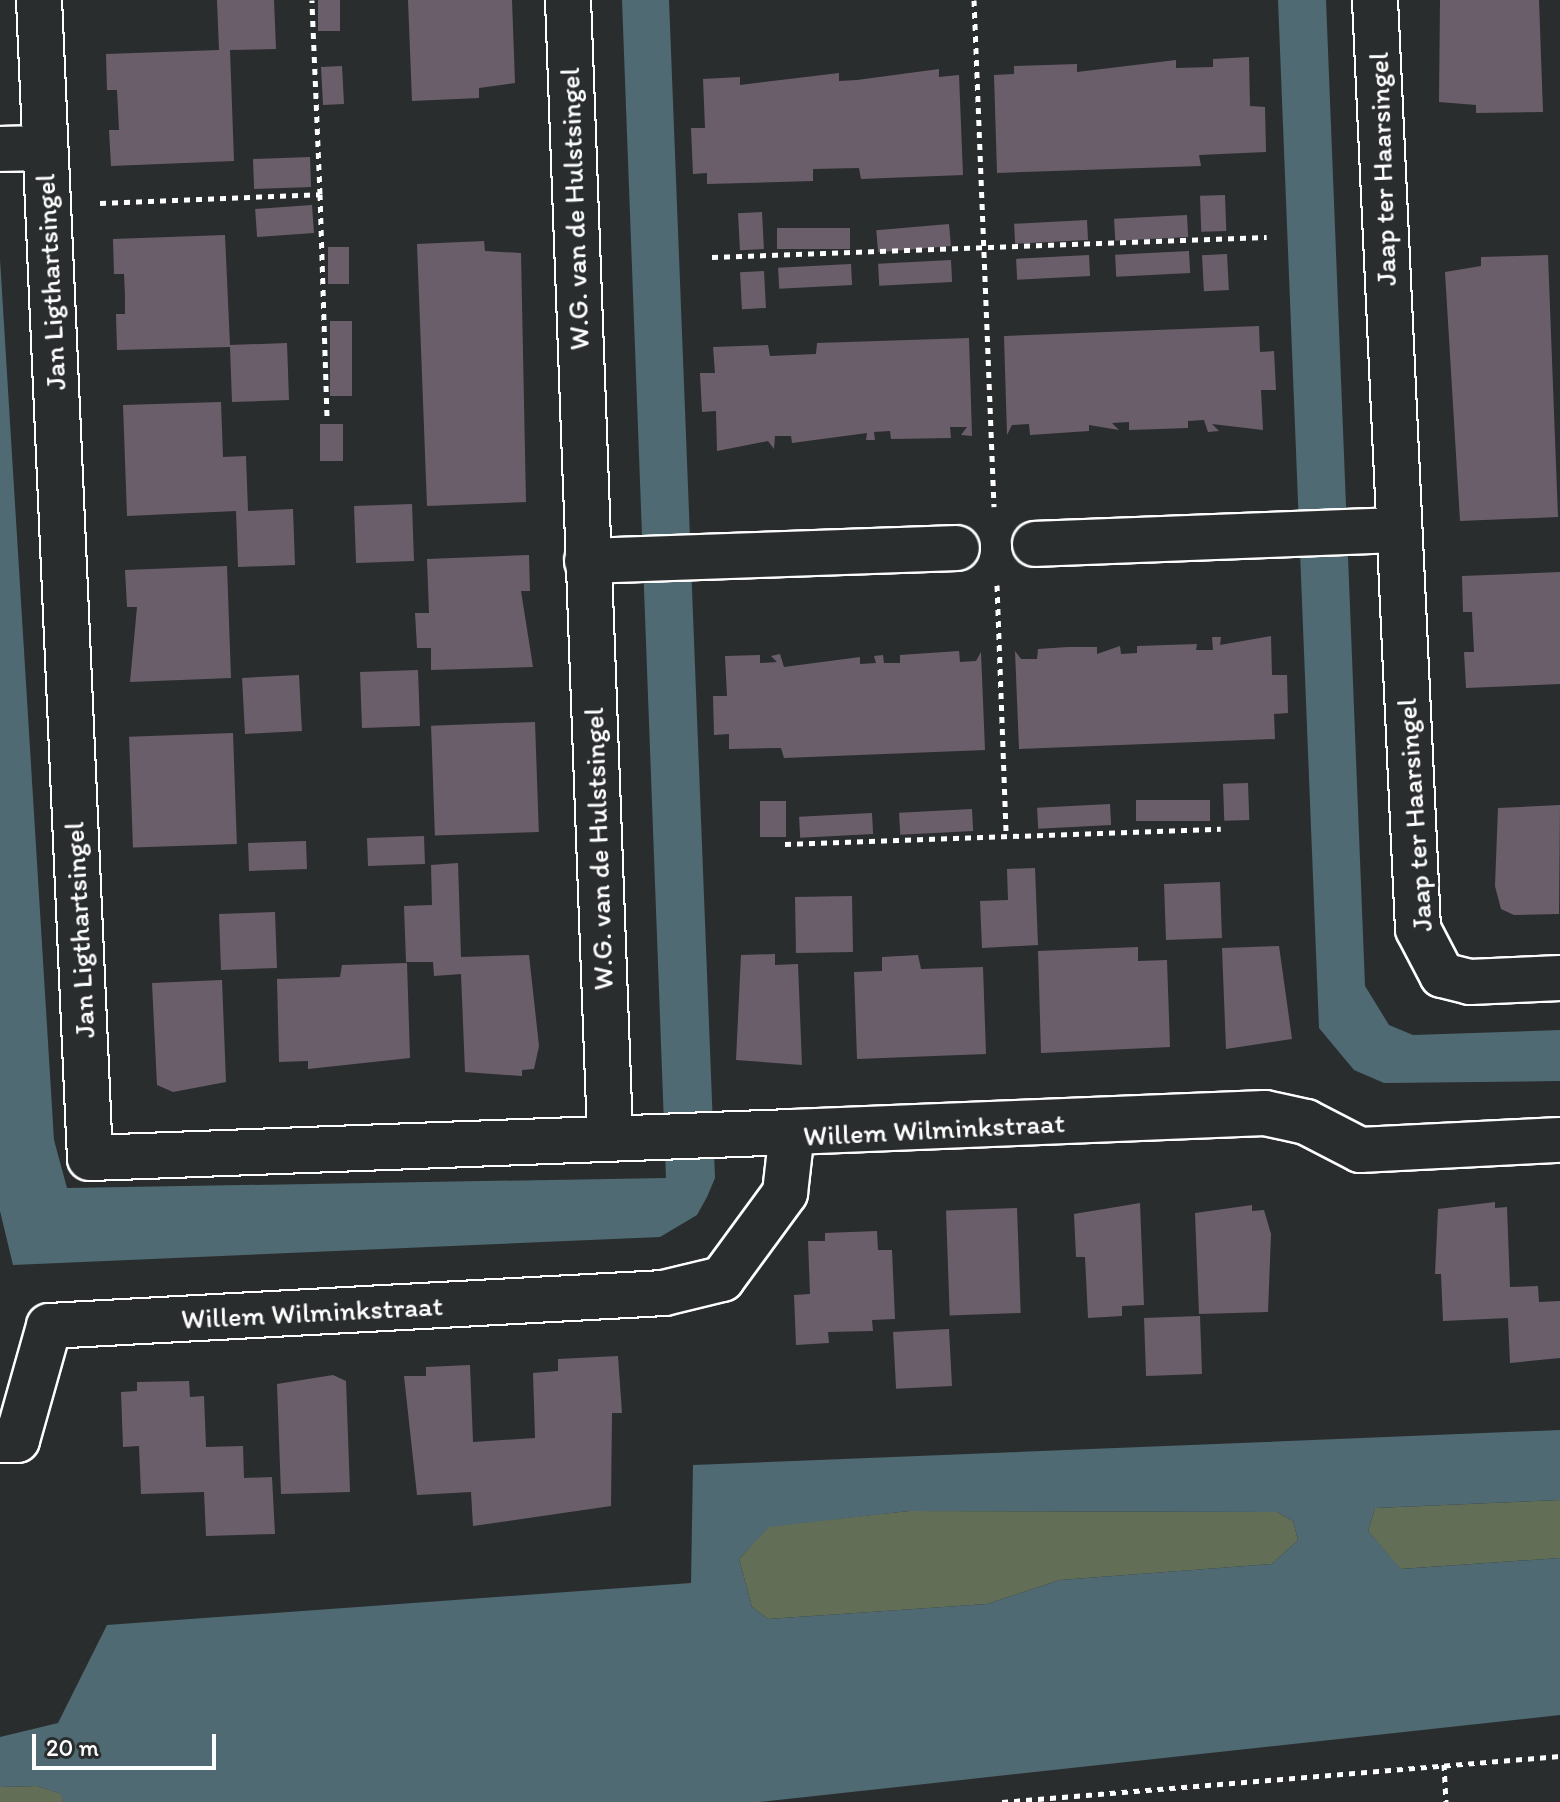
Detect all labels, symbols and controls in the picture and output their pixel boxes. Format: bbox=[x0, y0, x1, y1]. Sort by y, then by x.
street label: Jaap ter Haarsingel bbox=[1361, 52, 1403, 286]
street label: W.G. van de Hulstsingel bbox=[552, 67, 596, 351]
street label: Jan Ligthartsingel bbox=[28, 173, 72, 391]
street label: Jaap ter Haarsingel bbox=[1389, 697, 1439, 933]
street label: W.G. van de Hulstsingel bbox=[576, 707, 620, 991]
street label: Jan Ligthartsingel bbox=[57, 821, 101, 1039]
street label: Willem Wilminkstraat bbox=[802, 1105, 1066, 1153]
street label: Willem Wilminkstraat bbox=[180, 1288, 444, 1336]
scale bar bbox=[36, 1718, 220, 1768]
text: 20 m bbox=[46, 1733, 99, 1762]

